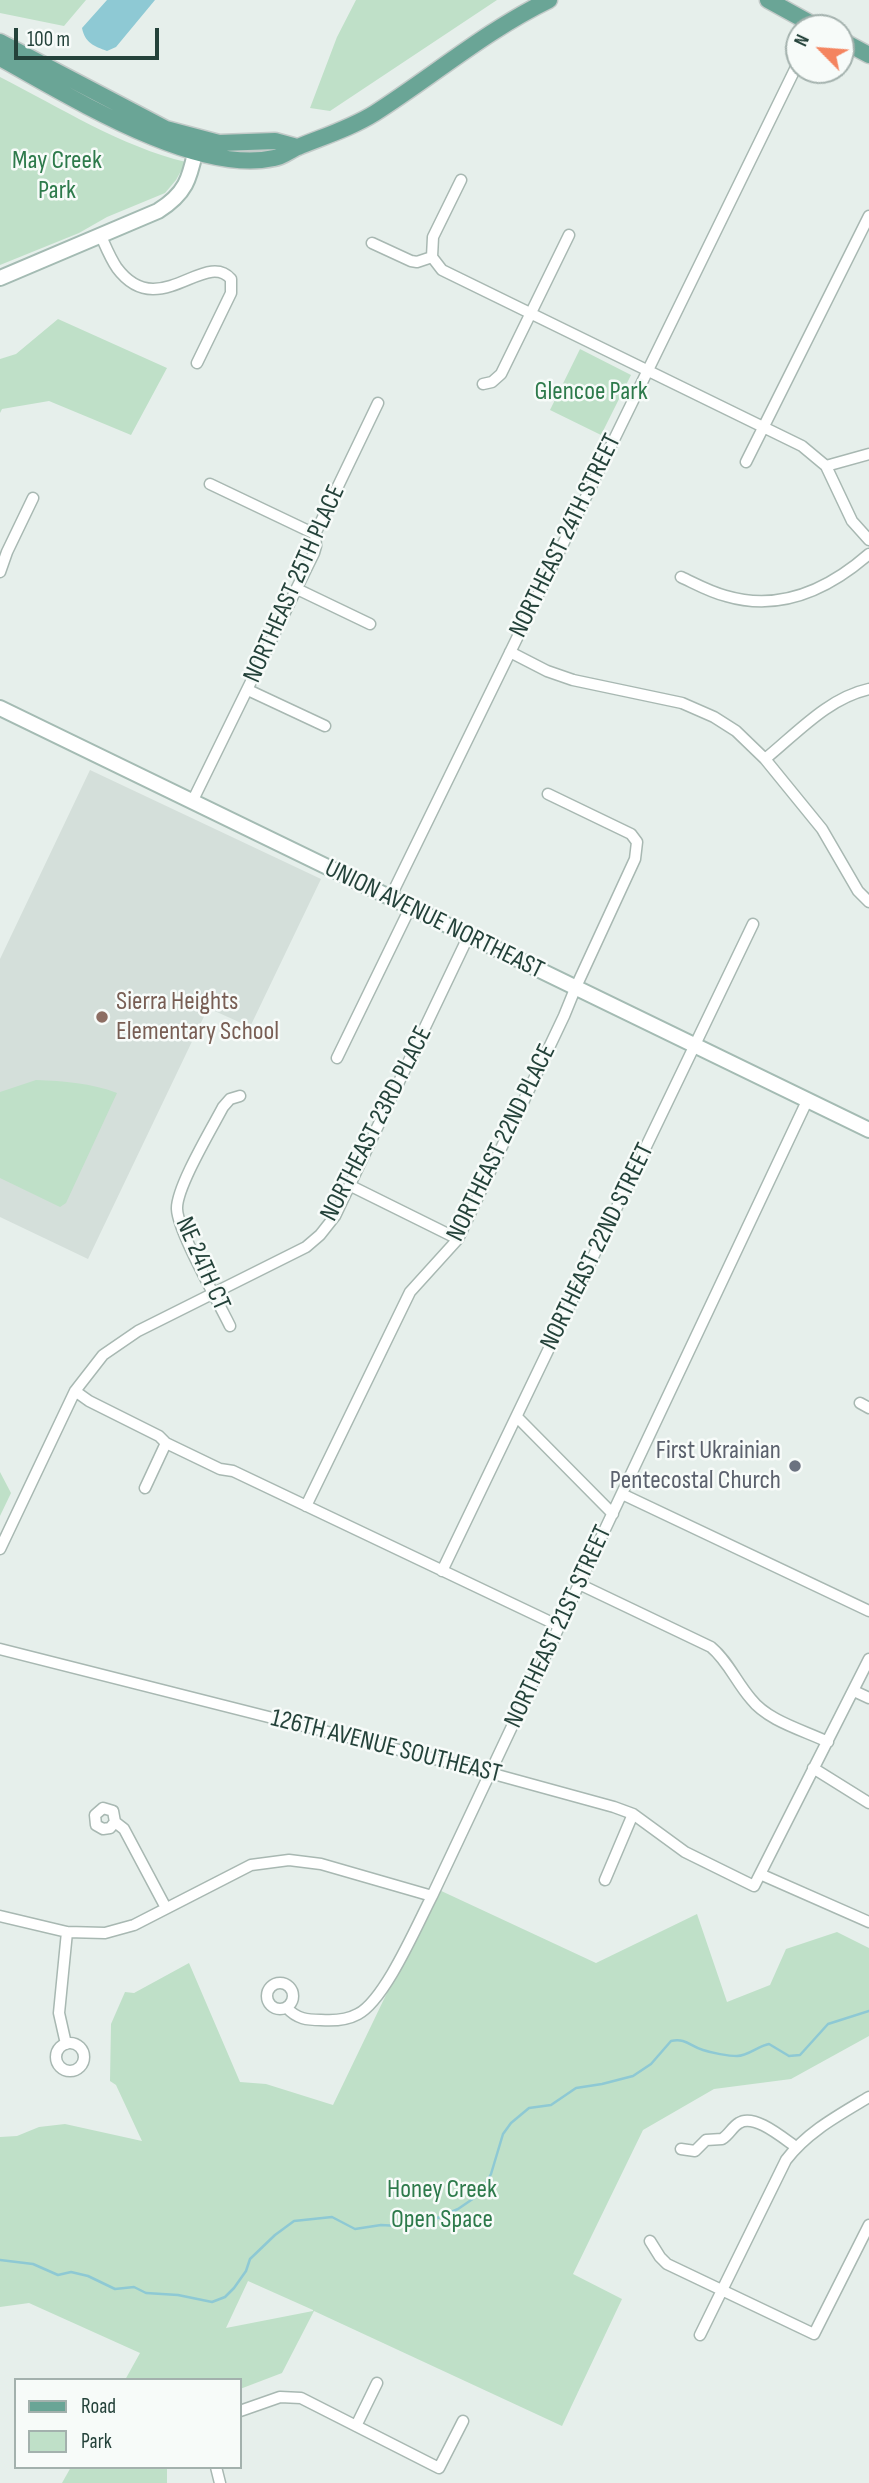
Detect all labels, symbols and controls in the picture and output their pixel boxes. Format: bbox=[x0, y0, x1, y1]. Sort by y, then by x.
scale bar bbox=[18, 14, 163, 58]
north arrow bbox=[785, 14, 855, 84]
text: 100 m bbox=[27, 27, 70, 52]
text: N bbox=[790, 31, 815, 50]
park label: May Creek Park bbox=[12, 145, 102, 206]
park label: Glencoe Park bbox=[534, 376, 648, 408]
street label: NORTHEAST 24TH STREET bbox=[503, 429, 629, 643]
street label: NORTHEAST 25TH PLACE bbox=[237, 480, 353, 688]
street label: UNION AVENUE NORTHEAST bbox=[319, 853, 549, 987]
place label: Sierra Heights Elementary School bbox=[116, 986, 279, 1048]
marker: Sierra Heights Elementary School bbox=[94, 1009, 110, 1025]
street label: NORTHEAST 23RD PLACE bbox=[314, 1021, 440, 1227]
street label: NORTHEAST 22ND PLACE bbox=[441, 1039, 563, 1247]
street label: NORTHEAST 22ND STREET bbox=[534, 1139, 662, 1355]
street label: NE 24TH CT bbox=[168, 1212, 236, 1316]
place label: First Ukrainian Pentecostal Church bbox=[610, 1435, 781, 1496]
marker: First Ukrainian Pentecostal Church bbox=[787, 1458, 803, 1474]
street label: NORTHEAST 21ST STREET bbox=[498, 1521, 620, 1733]
street label: 126TH AVENUE SOUTHEAST bbox=[267, 1703, 505, 1791]
park label: Honey Creek Open Space bbox=[387, 2174, 497, 2236]
legend bbox=[14, 2378, 242, 2469]
text: Road bbox=[81, 2394, 116, 2419]
text: Park bbox=[81, 2429, 112, 2454]

